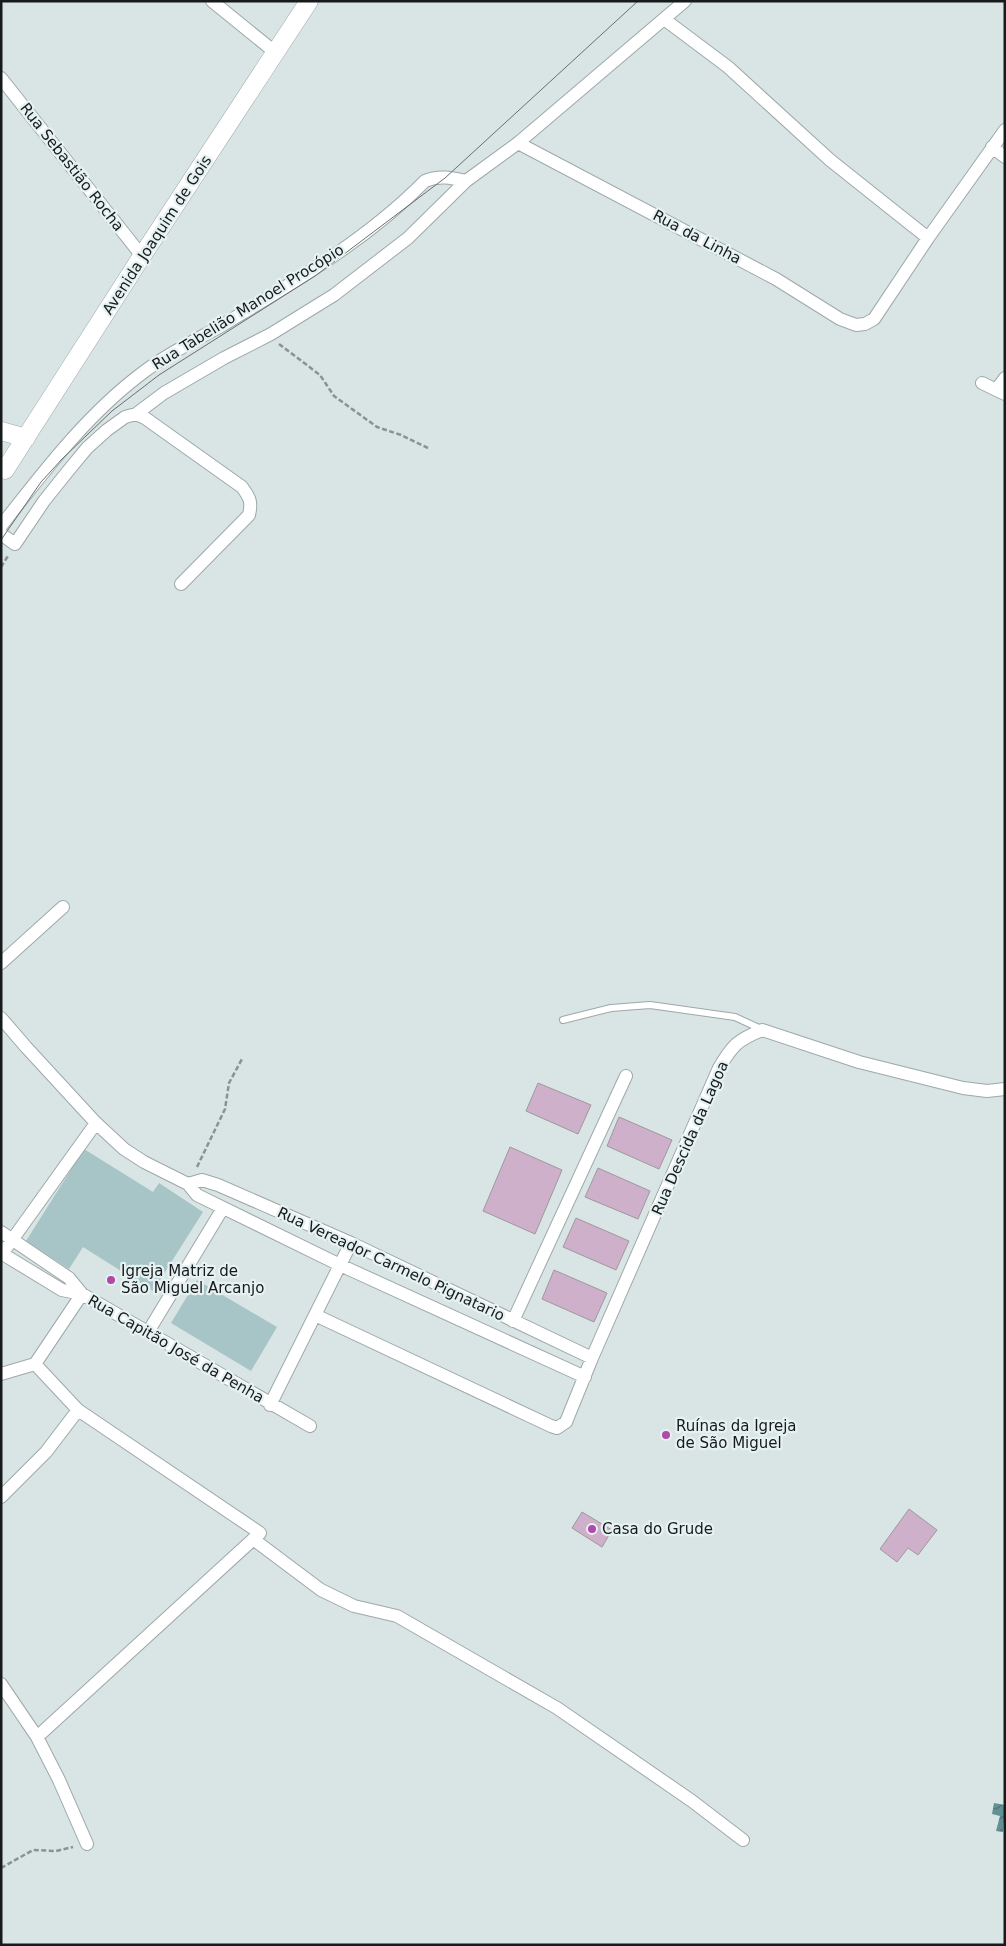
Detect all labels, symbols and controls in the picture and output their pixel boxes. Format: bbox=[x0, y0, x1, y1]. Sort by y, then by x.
street label: Rua Sebastião Rocha bbox=[16, 99, 128, 235]
street label: Avenida Joaquim de Gois bbox=[99, 152, 215, 318]
street label: Rua da Linha bbox=[650, 206, 744, 268]
street label: Rua Tabelião Manoel Procópio bbox=[149, 240, 347, 374]
street label: Rua Descida da Lagoa bbox=[648, 1058, 732, 1218]
street label: Rua Vereador Carmelo Pignatario bbox=[275, 1203, 507, 1325]
place label: Igreja Matriz de São Miguel Arcanjo bbox=[121, 1262, 264, 1297]
marker: Igreja Matriz de São Miguel Arcanjo bbox=[105, 1274, 117, 1286]
street label: Rua Capitão José da Penha bbox=[85, 1291, 267, 1407]
place label: Ruínas da Igreja de São Miguel bbox=[676, 1417, 797, 1452]
marker: Ruínas da Igreja de São Miguel bbox=[660, 1429, 672, 1441]
place label: Casa do Grude bbox=[602, 1520, 713, 1538]
marker: Casa do Grude bbox=[586, 1523, 598, 1535]

